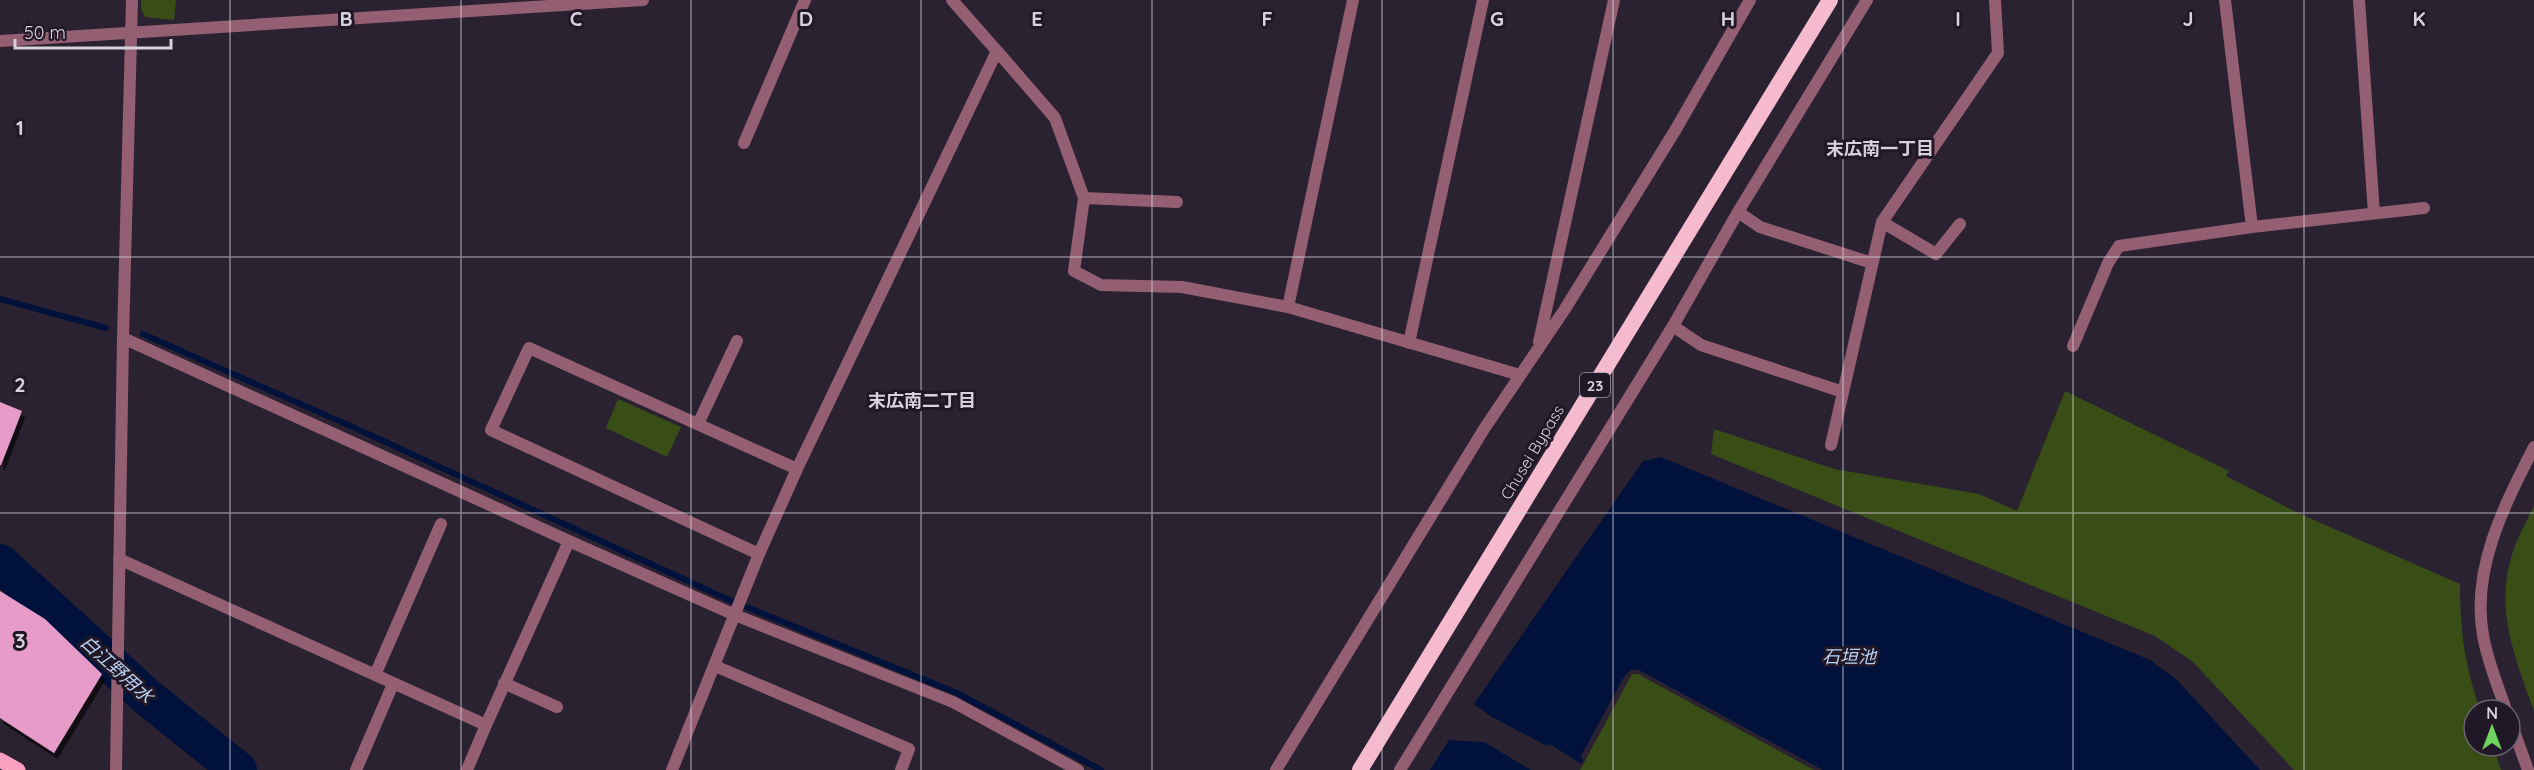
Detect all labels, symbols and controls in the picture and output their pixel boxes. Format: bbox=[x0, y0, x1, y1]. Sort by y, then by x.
text: B bbox=[339, 6, 353, 31]
text: C bbox=[570, 6, 583, 31]
text: D bbox=[799, 6, 813, 31]
text: E bbox=[1031, 6, 1043, 31]
text: F bbox=[1261, 6, 1273, 31]
text: G bbox=[1490, 6, 1504, 31]
text: H bbox=[1721, 6, 1735, 31]
text: I bbox=[1955, 6, 1961, 31]
text: J bbox=[2182, 6, 2194, 31]
text: K bbox=[2412, 6, 2426, 31]
scale bar bbox=[15, 12, 171, 50]
text: 50 m bbox=[24, 21, 66, 44]
text: 1 bbox=[16, 115, 24, 140]
district label: 末広南一丁目 bbox=[1826, 137, 1934, 160]
text: 2 bbox=[14, 372, 26, 397]
road number: 23 bbox=[1580, 373, 1610, 397]
district label: 末広南二丁目 bbox=[868, 389, 976, 412]
street label: Chusei Bypass bbox=[1496, 401, 1568, 503]
text: 3 bbox=[15, 628, 25, 653]
water label: 白江野用水 bbox=[76, 630, 160, 709]
water label: 石垣池 bbox=[1822, 645, 1878, 668]
north arrow bbox=[2462, 698, 2522, 758]
text: N bbox=[2486, 703, 2498, 723]

